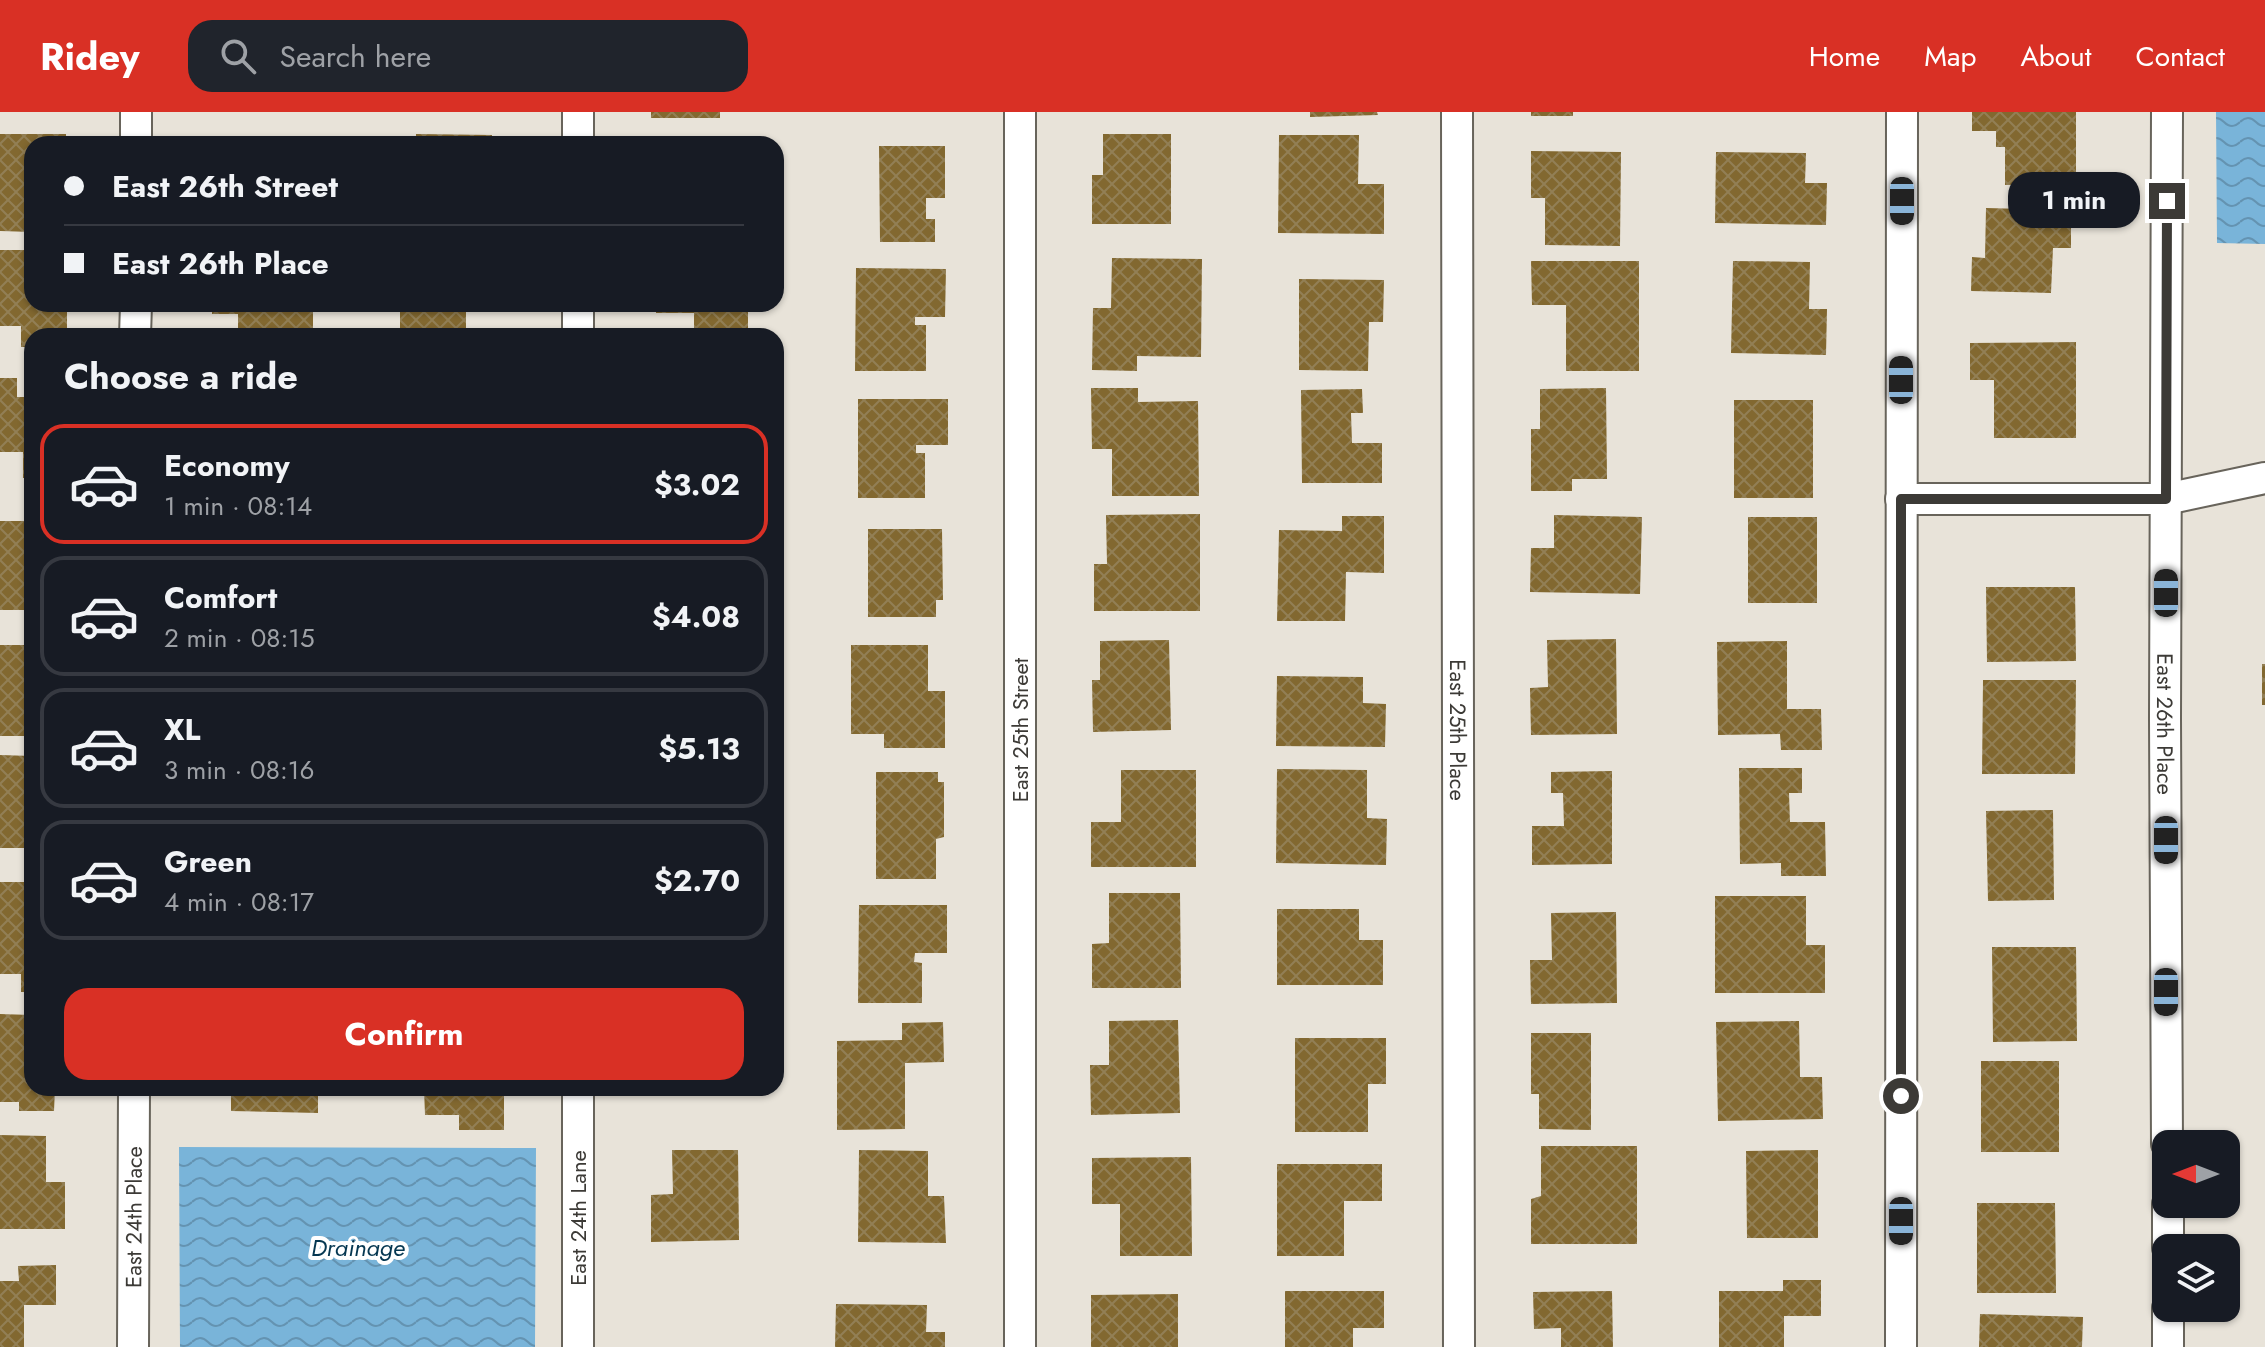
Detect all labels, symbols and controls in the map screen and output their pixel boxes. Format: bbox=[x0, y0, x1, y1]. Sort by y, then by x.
search box bbox=[188, 20, 748, 92]
text: Ridey bbox=[40, 29, 140, 84]
icon: search bbox=[216, 34, 260, 78]
text: Search here bbox=[280, 35, 431, 78]
text: Home bbox=[1809, 36, 1880, 77]
text: Map bbox=[1924, 36, 1976, 77]
text: About bbox=[2020, 36, 2092, 77]
text: Contact bbox=[2136, 36, 2225, 77]
text: East 26th Street bbox=[112, 165, 338, 208]
callout: 1 min bbox=[2007, 173, 2139, 229]
car bbox=[1890, 177, 1914, 225]
text: 1 min bbox=[2042, 181, 2106, 219]
route end bbox=[2149, 183, 2185, 219]
text: East 26th Place bbox=[112, 242, 329, 285]
text: Choose a ride bbox=[64, 350, 298, 402]
car bbox=[1889, 356, 1913, 404]
text: Economy bbox=[164, 444, 290, 487]
icon: car bbox=[68, 448, 140, 520]
text: $3.02 bbox=[654, 463, 740, 506]
text: 1 min · 08:14 bbox=[164, 487, 312, 525]
car bbox=[2154, 569, 2178, 617]
text: Comfort bbox=[164, 576, 277, 619]
icon: car bbox=[68, 580, 140, 652]
text: $4.08 bbox=[652, 595, 740, 638]
text: 2 min · 08:15 bbox=[164, 619, 315, 657]
street label: East 26th Place bbox=[2149, 653, 2181, 795]
street label: East 25th Street bbox=[1004, 657, 1036, 802]
street label: East 25th Place bbox=[1442, 659, 1474, 801]
text: XL bbox=[164, 708, 200, 751]
icon: car bbox=[68, 712, 140, 784]
text: $5.13 bbox=[658, 727, 740, 770]
text: 3 min · 08:16 bbox=[164, 751, 314, 789]
car bbox=[2154, 816, 2178, 864]
text: Green bbox=[164, 840, 252, 883]
icon: car bbox=[68, 844, 140, 916]
text: $2.70 bbox=[654, 859, 740, 902]
text: 4 min · 08:17 bbox=[164, 883, 314, 921]
car bbox=[2154, 968, 2178, 1016]
button: Confirm bbox=[64, 988, 744, 1080]
route start bbox=[1883, 1078, 1919, 1114]
north arrow bbox=[2152, 1130, 2240, 1218]
map controls bbox=[2152, 1130, 2240, 1322]
street label: East 24th Place bbox=[117, 1146, 150, 1288]
street label: East 24th Lane bbox=[562, 1150, 594, 1286]
car bbox=[1889, 1197, 1913, 1245]
water label: Drainage bbox=[311, 1230, 405, 1265]
button: layers bbox=[2152, 1234, 2240, 1322]

